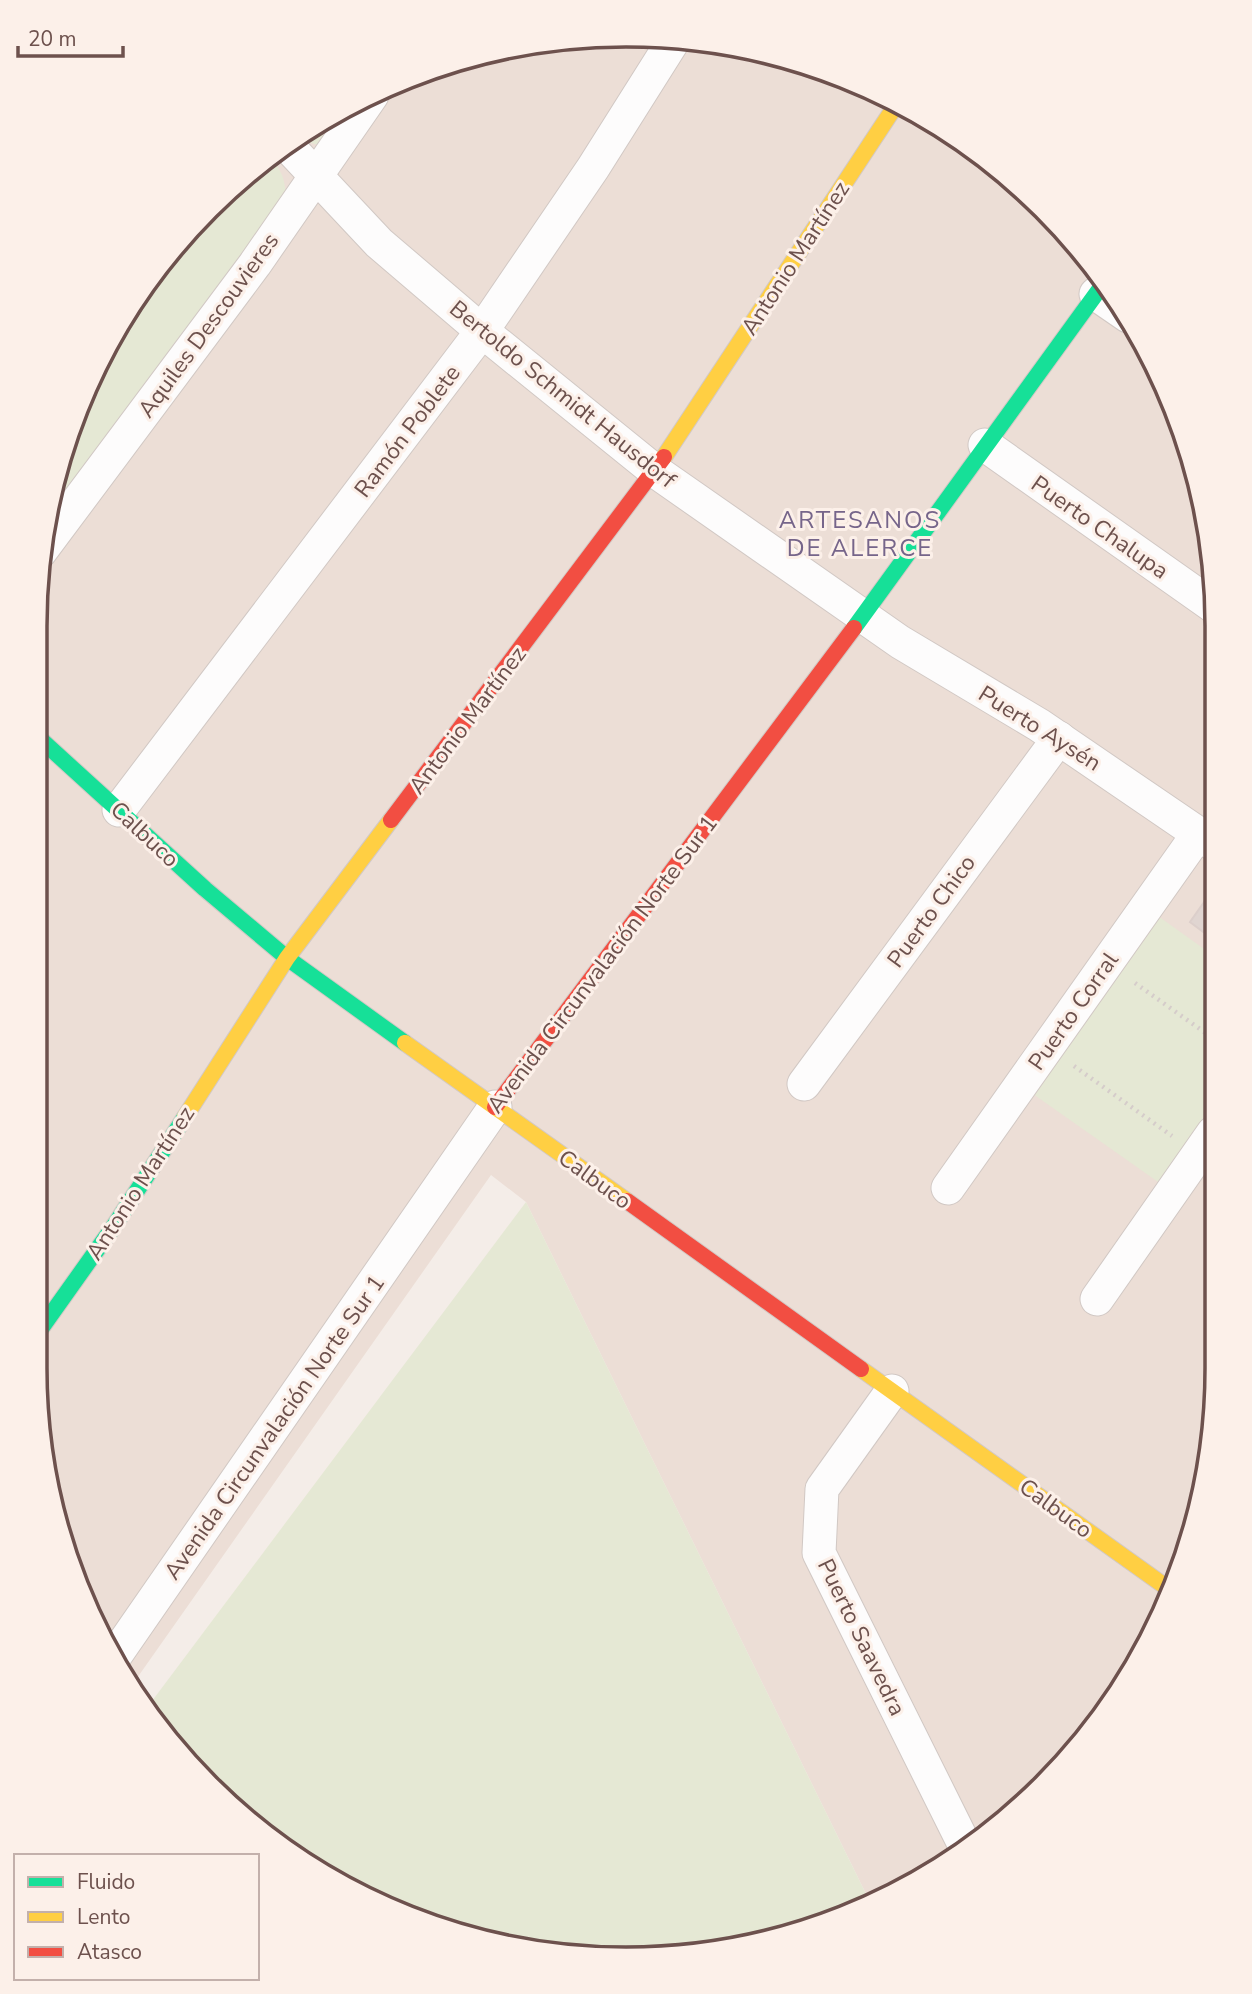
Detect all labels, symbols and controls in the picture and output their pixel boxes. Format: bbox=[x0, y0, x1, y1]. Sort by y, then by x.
scale bar bbox=[18, 14, 122, 58]
text: 20 m bbox=[28, 25, 77, 53]
street label: Antonio Martínez bbox=[734, 175, 857, 341]
street label: Aquiles Descouvieres bbox=[131, 227, 286, 424]
street label: Bertoldo Schmidt Hausdorf bbox=[443, 293, 683, 496]
street label: Ramón Poblete bbox=[347, 359, 467, 504]
street label: Puerto Chalupa bbox=[1025, 469, 1175, 586]
district label: ARTESANOS DE ALERCE bbox=[779, 504, 941, 564]
street label: Antonio Martínez bbox=[402, 640, 533, 801]
street label: Puerto Aysén bbox=[973, 678, 1107, 778]
street label: Calbuco bbox=[104, 795, 186, 874]
street label: Avenida Circunvalación Norte Sur 1 bbox=[480, 809, 725, 1120]
street label: Puerto Chico bbox=[880, 849, 983, 974]
street label: Puerto Corral bbox=[1021, 946, 1126, 1077]
street label: Antonio Martínez bbox=[79, 1100, 202, 1266]
street label: Calbuco bbox=[552, 1142, 638, 1217]
street label: Avenida Circunvalación Norte Sur 1 bbox=[157, 1269, 392, 1586]
street label: Calbuco bbox=[1013, 1471, 1099, 1546]
street label: Puerto Saavedra bbox=[810, 1554, 913, 1721]
legend bbox=[14, 1854, 259, 1980]
text: Fluido bbox=[77, 1868, 135, 1896]
text: Lento bbox=[77, 1903, 130, 1931]
text: Atasco bbox=[77, 1938, 142, 1966]

